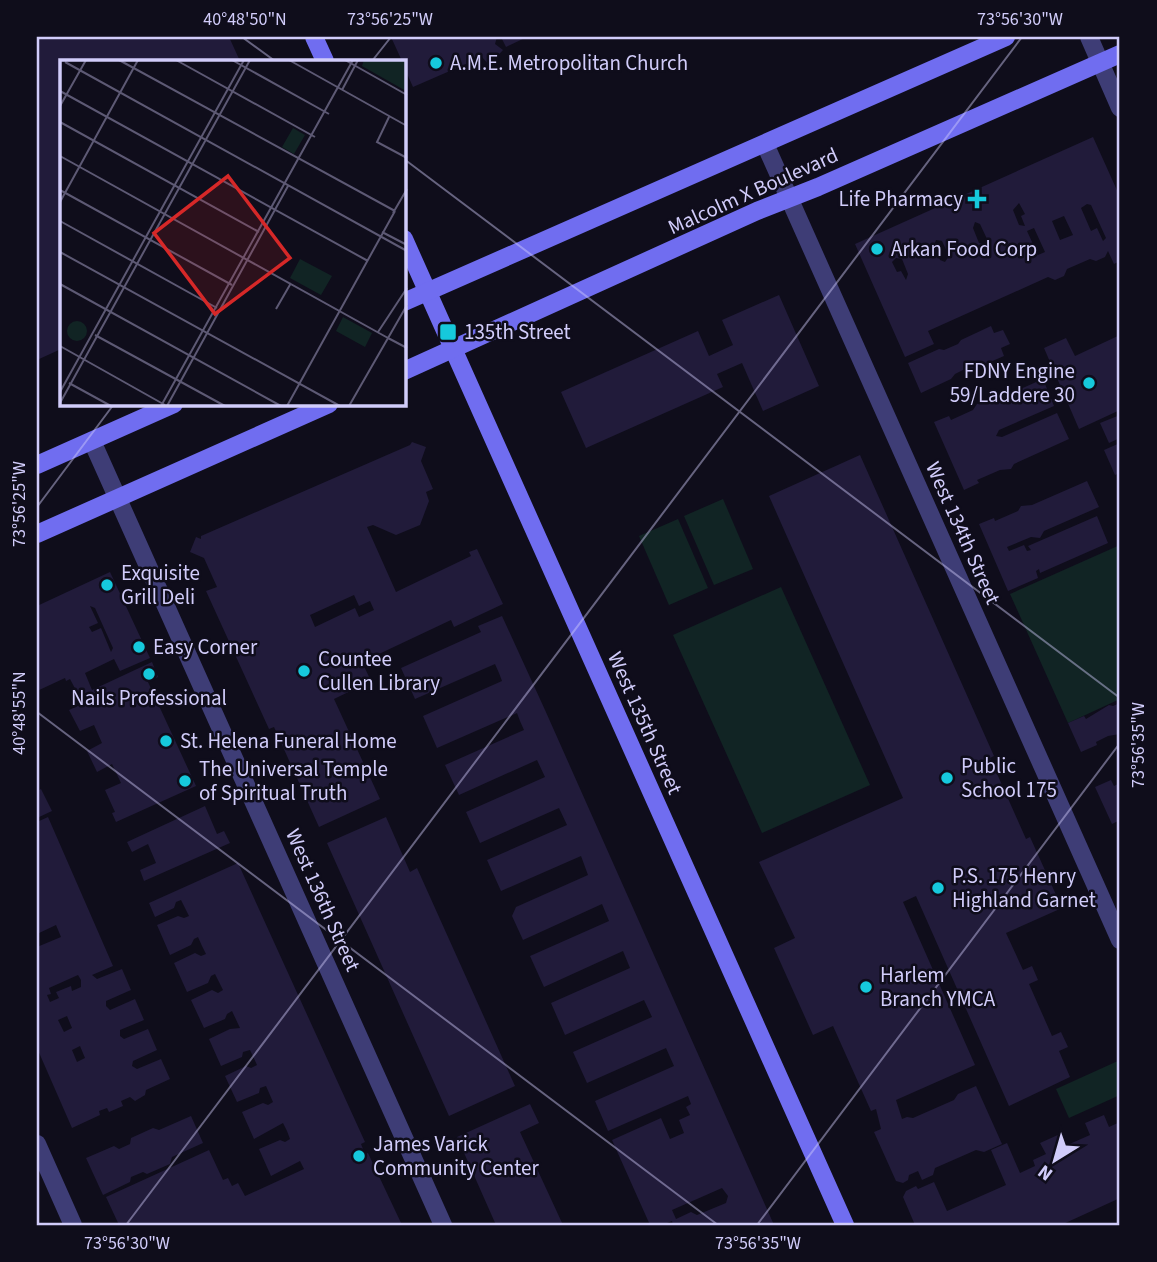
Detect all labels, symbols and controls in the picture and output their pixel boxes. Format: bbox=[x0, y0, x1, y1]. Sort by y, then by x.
text: 40°48'50"N bbox=[203, 7, 287, 32]
text: 73°56'25"W bbox=[347, 7, 433, 32]
text: 73°56'30"W bbox=[977, 7, 1063, 32]
place label: A.M.E. Metropolitan Church bbox=[450, 48, 688, 78]
marker: A.M.E. Metropolitan Church bbox=[428, 55, 444, 71]
inset map bbox=[60, 60, 406, 406]
street label: Malcolm X Boulevard bbox=[663, 140, 843, 242]
place label: Life Pharmacy bbox=[838, 184, 963, 214]
marker: Life Pharmacy bbox=[969, 191, 985, 207]
place label: Arkan Food Corp bbox=[891, 234, 1037, 264]
marker: Arkan Food Corp bbox=[869, 241, 885, 257]
place label: 135th Street bbox=[464, 317, 571, 347]
marker: 135th Street bbox=[438, 322, 458, 342]
place label: FDNY Engine 59/Laddere 30 bbox=[950, 356, 1075, 410]
marker: FDNY Engine 59/Laddere 30 bbox=[1081, 375, 1097, 391]
street label: West 134th Street bbox=[918, 457, 1008, 609]
text: 73°56'25"W bbox=[7, 461, 32, 547]
place label: Exquisite Grill Deli bbox=[121, 558, 200, 612]
marker: Exquisite Grill Deli bbox=[99, 577, 115, 593]
place label: Easy Corner bbox=[153, 632, 258, 662]
marker: Easy Corner bbox=[131, 639, 147, 655]
place label: Countee Cullen Library bbox=[318, 644, 440, 698]
street label: West 135th Street bbox=[600, 647, 690, 799]
marker: Countee Cullen Library bbox=[296, 663, 312, 679]
marker: Nails Professional bbox=[141, 666, 157, 682]
text: 40°48'55"N bbox=[7, 671, 32, 755]
place label: Nails Professional bbox=[71, 683, 227, 713]
text: 73°56'35"W bbox=[1126, 702, 1151, 788]
place label: St. Helena Funeral Home bbox=[180, 726, 397, 756]
marker: St. Helena Funeral Home bbox=[158, 733, 174, 749]
place label: Public School 175 bbox=[961, 751, 1057, 805]
place label: The Universal Temple of Spiritual Truth bbox=[199, 754, 388, 808]
marker: Public School 175 bbox=[939, 770, 955, 786]
marker: The Universal Temple of Spiritual Truth bbox=[177, 773, 193, 789]
street label: West 136th Street bbox=[278, 824, 368, 976]
place label: P.S. 175 Henry Highland Garnet bbox=[952, 861, 1096, 915]
marker: P.S. 175 Henry Highland Garnet bbox=[930, 880, 946, 896]
place label: Harlem Branch YMCA bbox=[880, 960, 996, 1014]
marker: Harlem Branch YMCA bbox=[858, 979, 874, 995]
north arrow bbox=[1020, 1126, 1090, 1196]
place label: James Varick Community Center bbox=[373, 1129, 539, 1183]
marker: James Varick Community Center bbox=[351, 1148, 367, 1164]
text: N bbox=[1032, 1158, 1059, 1187]
text: 73°56'30"W bbox=[84, 1231, 170, 1256]
text: 73°56'35"W bbox=[715, 1231, 801, 1256]

